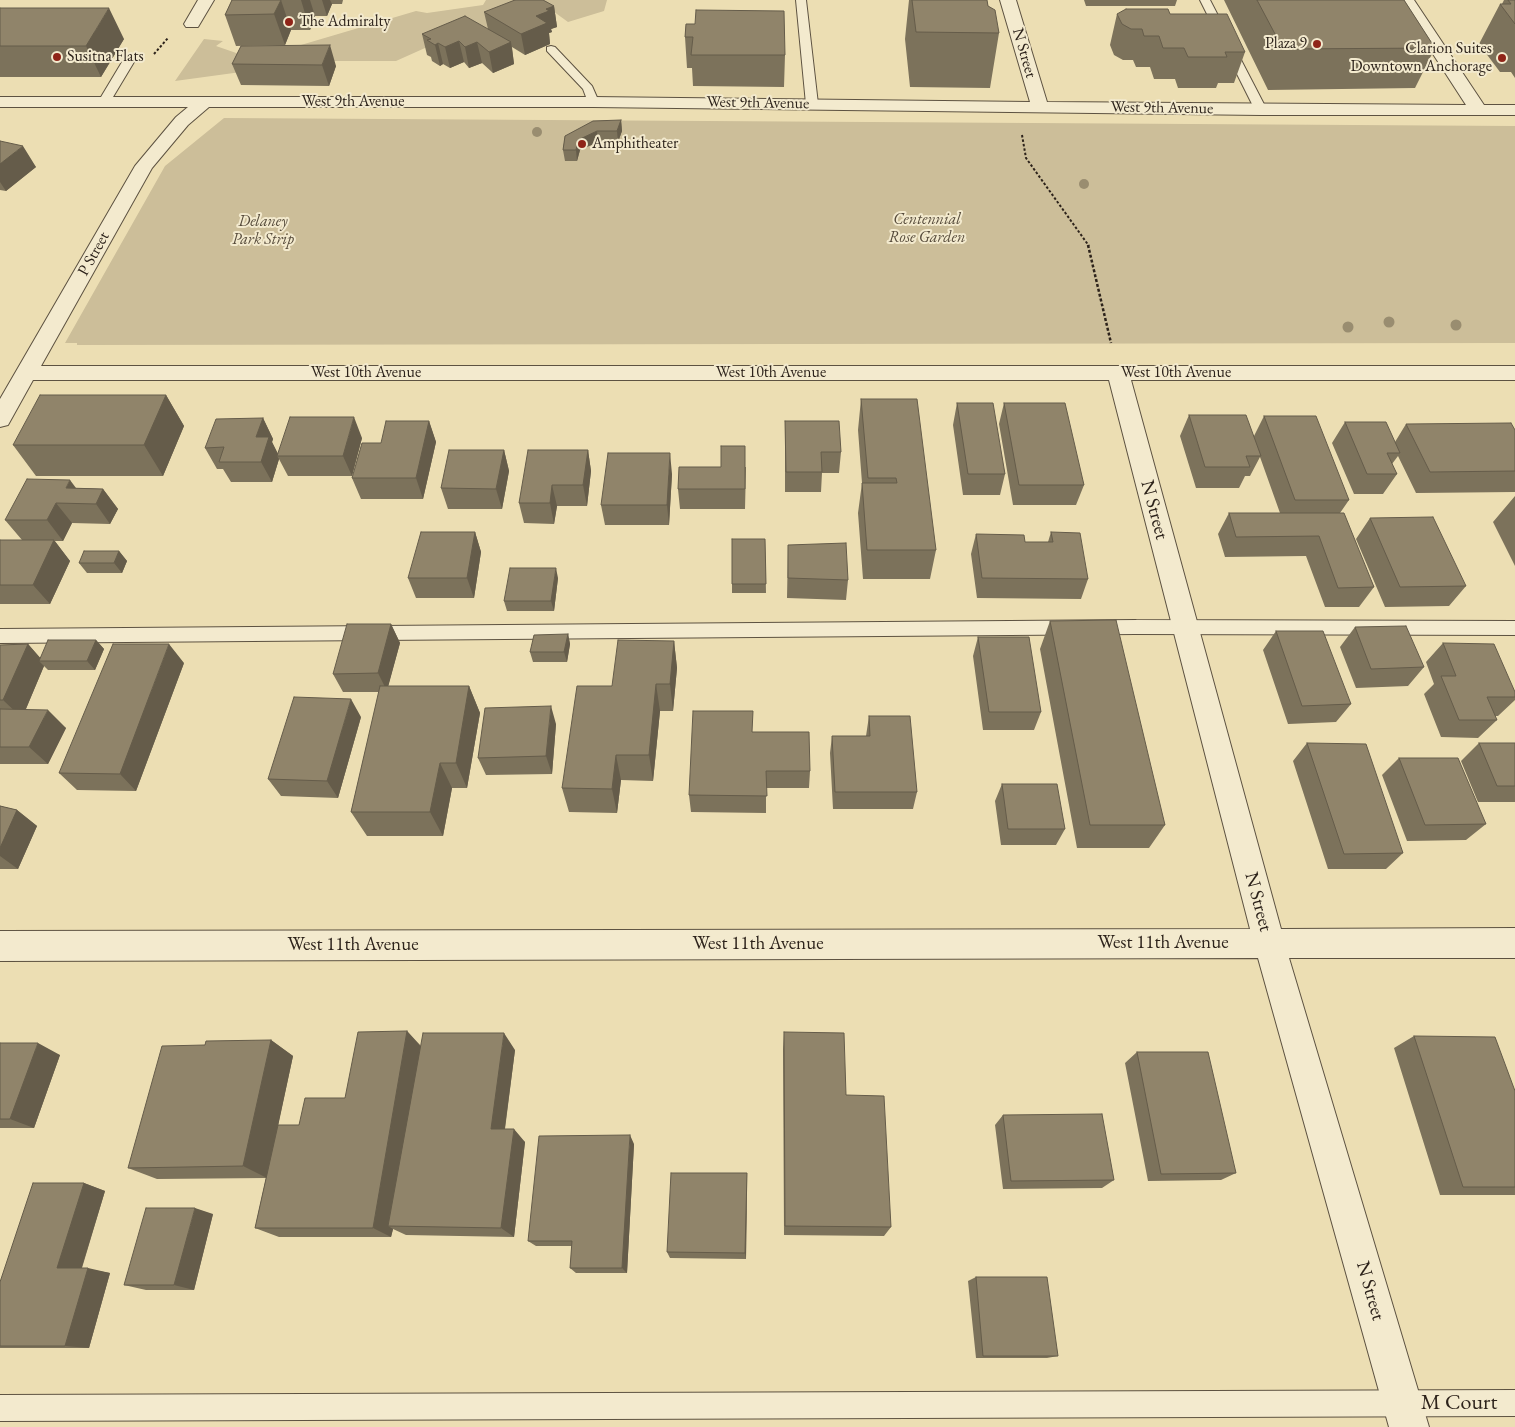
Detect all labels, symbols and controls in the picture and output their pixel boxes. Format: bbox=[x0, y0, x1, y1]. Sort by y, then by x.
place label: The Admiralty bbox=[299, 12, 391, 32]
marker: The Admiralty bbox=[283, 16, 295, 28]
street label: N Street bbox=[1008, 26, 1040, 80]
place label: Plaza 9 bbox=[1265, 34, 1307, 54]
marker: Plaza 9 bbox=[1311, 38, 1323, 50]
place label: Clarion Suites Downtown Anchorage bbox=[1350, 39, 1492, 77]
place label: Susitna Flats bbox=[67, 47, 144, 67]
marker: Susitna Flats bbox=[51, 51, 63, 63]
marker: Clarion Suites Downtown Anchorage bbox=[1496, 52, 1508, 64]
street label: West 9th Avenue bbox=[302, 92, 404, 112]
street label: West 9th Avenue bbox=[706, 93, 810, 113]
street label: West 9th Avenue bbox=[1110, 98, 1214, 118]
place label: Amphitheater bbox=[592, 134, 678, 154]
marker: Amphitheater bbox=[576, 138, 588, 150]
park label: Centennial Rose Garden bbox=[889, 210, 965, 248]
park label: Delaney Park Strip bbox=[232, 212, 294, 250]
street label: P Street bbox=[74, 229, 114, 279]
street label: West 10th Avenue bbox=[311, 363, 421, 383]
street label: West 10th Avenue bbox=[716, 363, 826, 383]
street label: West 10th Avenue bbox=[1121, 363, 1231, 383]
street label: N Street bbox=[1135, 478, 1173, 542]
street label: N Street bbox=[1239, 870, 1277, 934]
street label: West 11th Avenue bbox=[1097, 932, 1229, 954]
street label: West 11th Avenue bbox=[692, 933, 824, 955]
street label: West 11th Avenue bbox=[287, 934, 419, 956]
street label: N Street bbox=[1351, 1259, 1389, 1323]
street label: M Court bbox=[1421, 1390, 1497, 1416]

